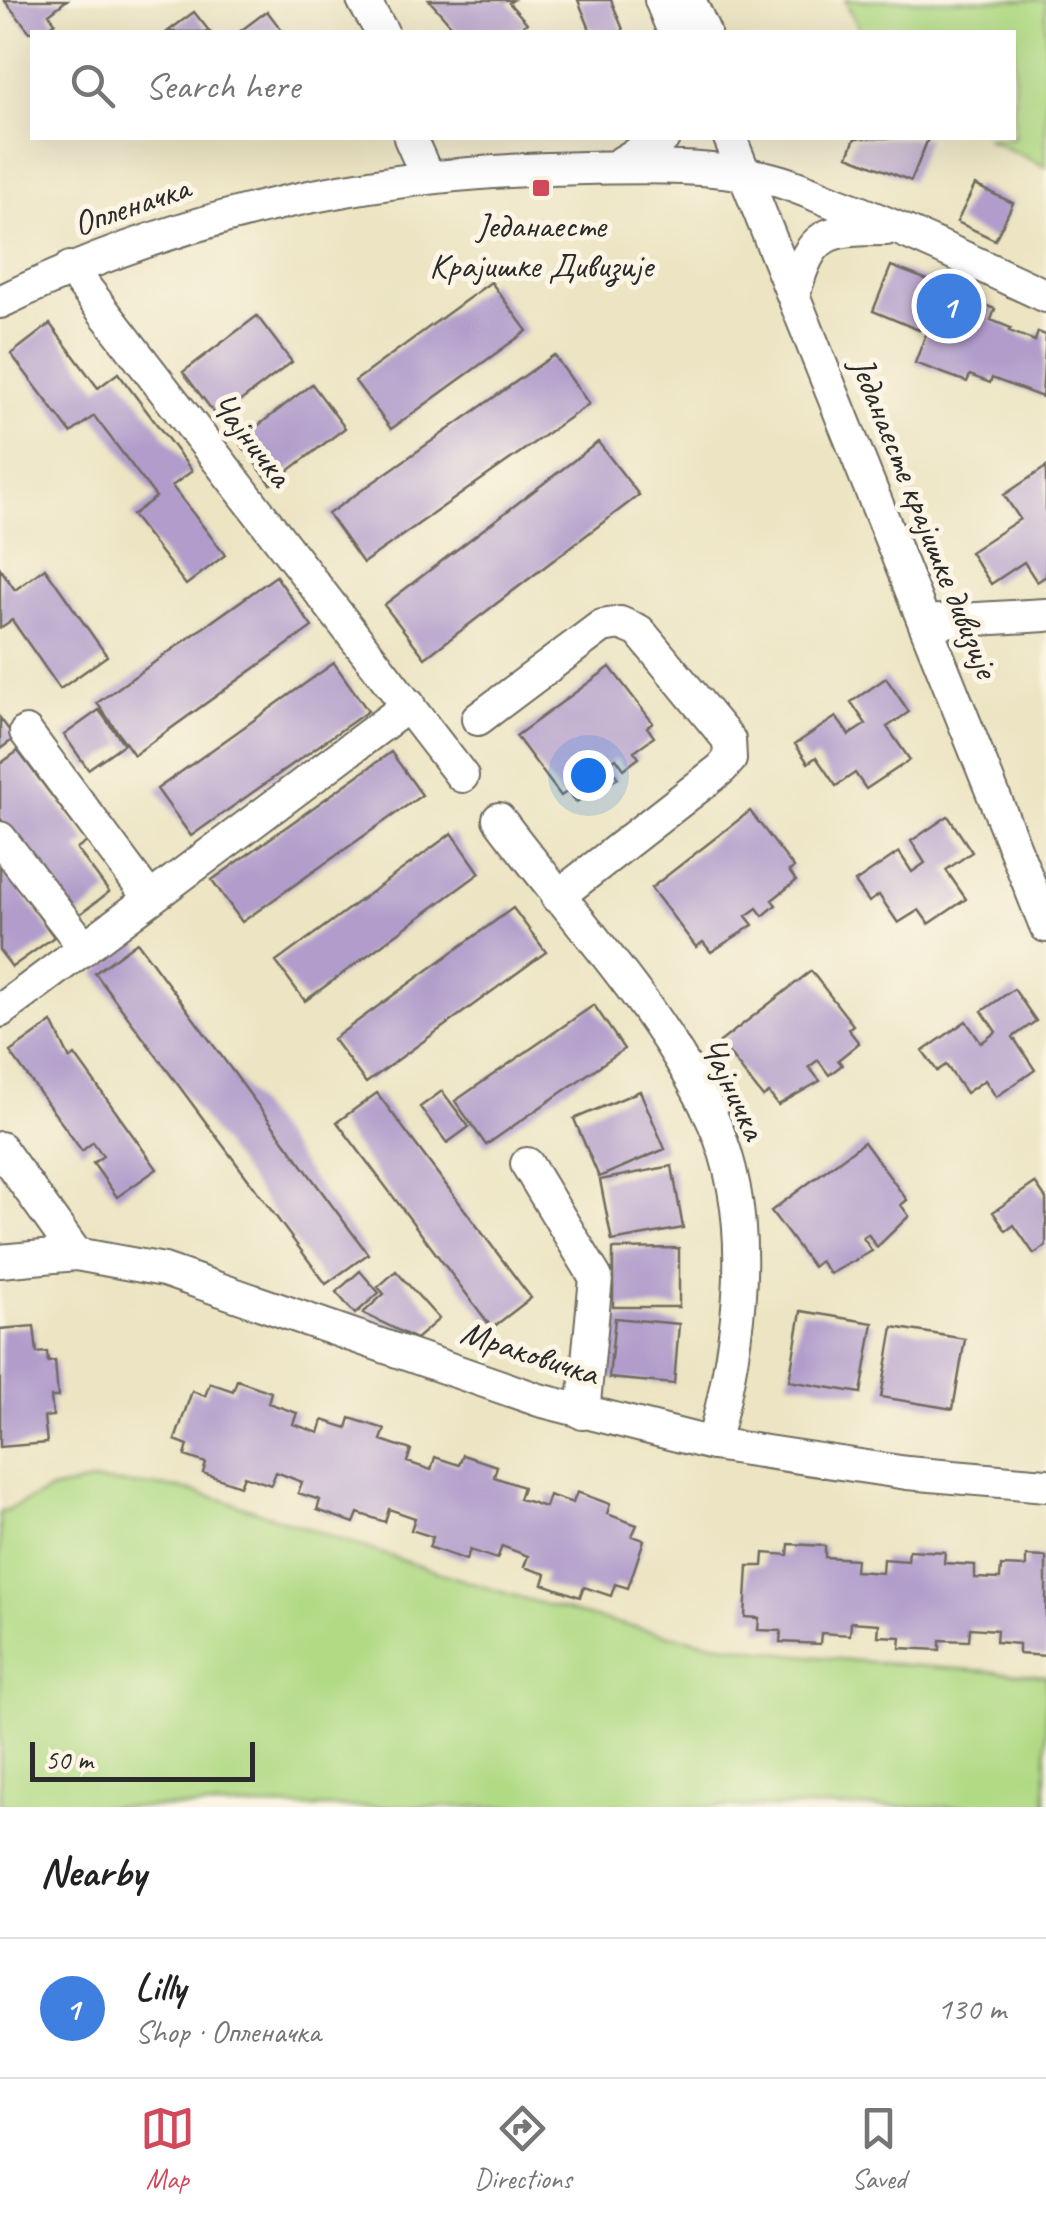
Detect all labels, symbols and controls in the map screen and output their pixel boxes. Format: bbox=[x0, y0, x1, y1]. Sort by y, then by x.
search box bbox=[30, 30, 1016, 140]
icon: search bbox=[65, 58, 120, 113]
text: Search here bbox=[145, 62, 300, 109]
street label: Опленачка bbox=[67, 164, 198, 246]
marker: Једанаесте Крајишке Дивизије bbox=[530, 177, 552, 199]
place label: Једанаесте Крајишке Дивизије bbox=[429, 203, 655, 288]
pin: 1 bbox=[916, 268, 982, 344]
street label: Једанаесте крајишке дивизије bbox=[839, 348, 1010, 687]
street label: Чајничка bbox=[201, 383, 304, 497]
your location bbox=[563, 750, 614, 801]
street label: Чајничка bbox=[690, 1030, 778, 1148]
street label: Мраковичка bbox=[455, 1309, 607, 1397]
scale bar bbox=[30, 1737, 255, 1782]
text: 50 m bbox=[45, 1742, 93, 1777]
text: Nearby bbox=[40, 1846, 146, 1899]
text: Lilly bbox=[135, 1964, 186, 2011]
text: 1 bbox=[65, 1988, 80, 2029]
text: 130 m bbox=[937, 1988, 1006, 2029]
text: Shop · Опленачка bbox=[135, 2011, 321, 2052]
tab: Map bbox=[140, 2101, 195, 2196]
tab: Directions bbox=[474, 2101, 572, 2196]
tab: Saved bbox=[851, 2101, 906, 2196]

